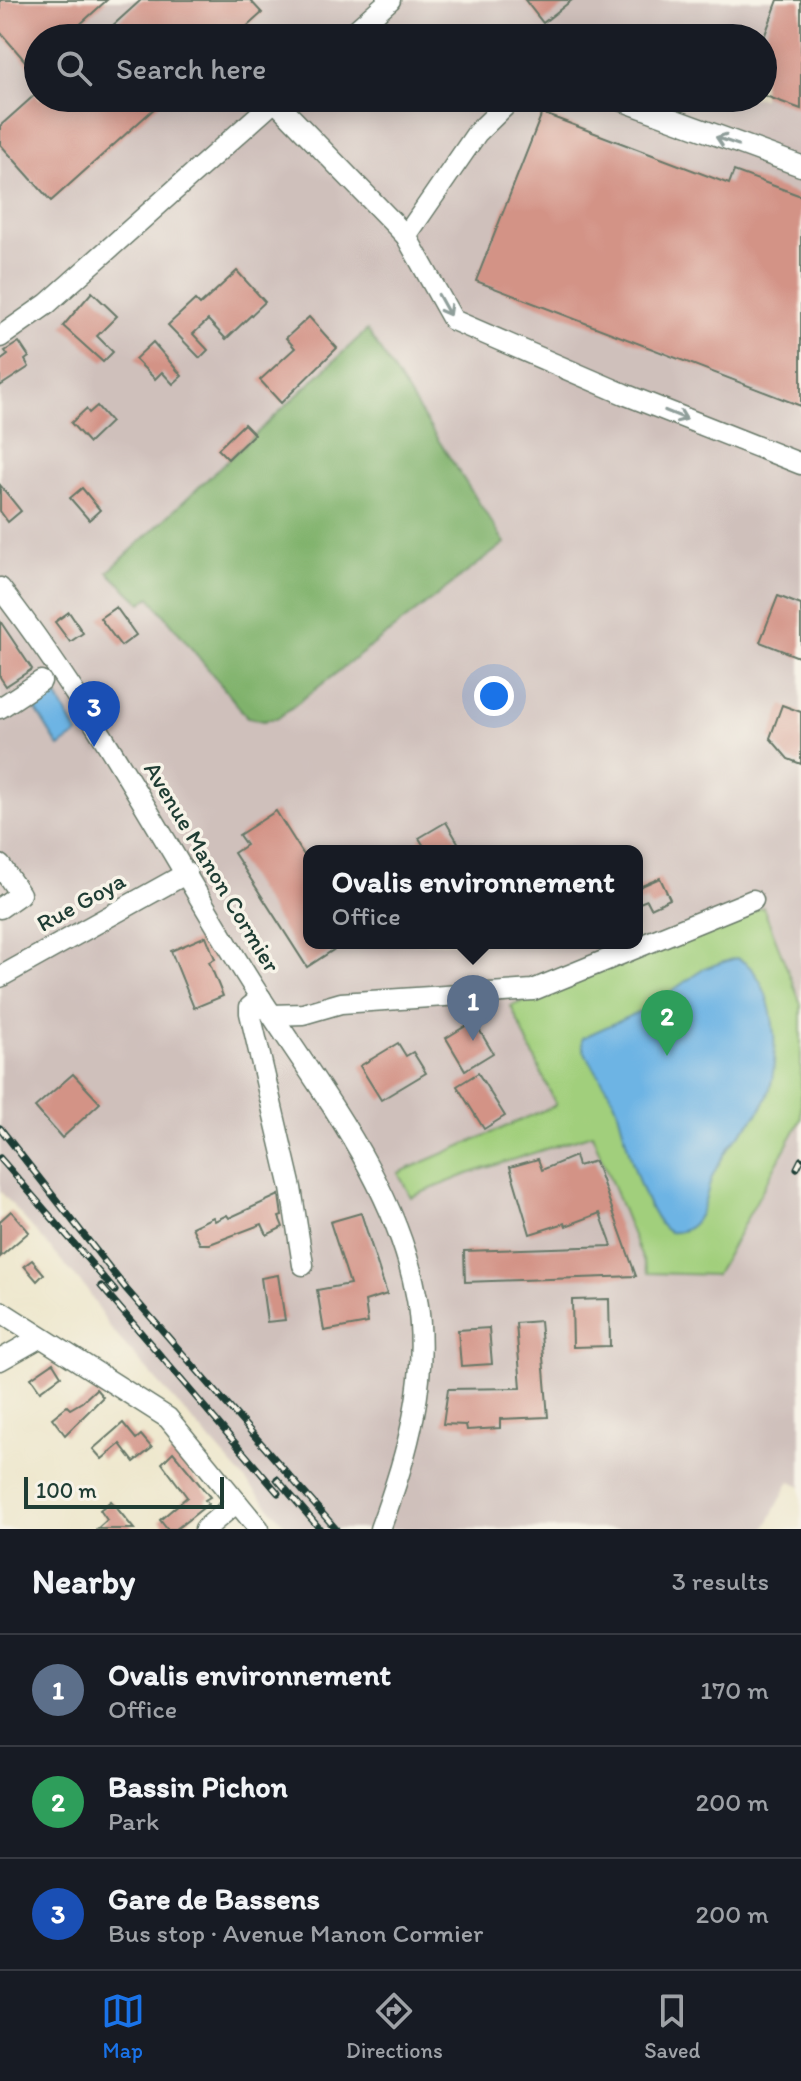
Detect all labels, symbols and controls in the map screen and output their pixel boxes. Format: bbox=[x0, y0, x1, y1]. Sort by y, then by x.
search box bbox=[24, 24, 777, 112]
icon: search bbox=[52, 46, 96, 90]
text: Search here bbox=[116, 50, 266, 87]
one-way arrow bbox=[715, 132, 740, 147]
one-way arrow bbox=[437, 292, 452, 316]
one-way arrow bbox=[663, 409, 688, 423]
your location bbox=[474, 676, 514, 716]
pin: 3 bbox=[68, 681, 120, 747]
street label: Avenue Manon Cormier bbox=[138, 756, 287, 978]
popup bbox=[303, 845, 643, 949]
text: Ovalis environnement bbox=[332, 863, 614, 900]
street label: Rue Goya bbox=[31, 865, 131, 938]
text: Office bbox=[332, 900, 401, 932]
pin: 1 bbox=[447, 975, 499, 1041]
pin: 2 bbox=[641, 990, 693, 1056]
scale bar bbox=[24, 1473, 224, 1509]
text: 100 m bbox=[36, 1477, 97, 1504]
text: Nearby bbox=[32, 1561, 135, 1602]
text: 3 results bbox=[672, 1565, 769, 1597]
text: Ovalis environnement bbox=[108, 1656, 391, 1693]
text: 1 bbox=[52, 1674, 64, 1706]
text: 170 m bbox=[700, 1674, 769, 1706]
text: Office bbox=[108, 1693, 177, 1725]
text: Bassin Pichon bbox=[108, 1768, 288, 1805]
text: 2 bbox=[51, 1786, 65, 1818]
text: 200 m bbox=[696, 1786, 769, 1818]
text: Park bbox=[108, 1805, 159, 1837]
text: Gare de Bassens bbox=[108, 1880, 320, 1917]
text: 3 bbox=[51, 1898, 65, 1930]
text: 200 m bbox=[696, 1898, 769, 1930]
text: Bus stop · Avenue Manon Cormier bbox=[108, 1917, 483, 1949]
tab: Map bbox=[101, 1989, 145, 2064]
tab: Directions bbox=[346, 1989, 443, 2064]
tab: Saved bbox=[644, 1989, 700, 2064]

